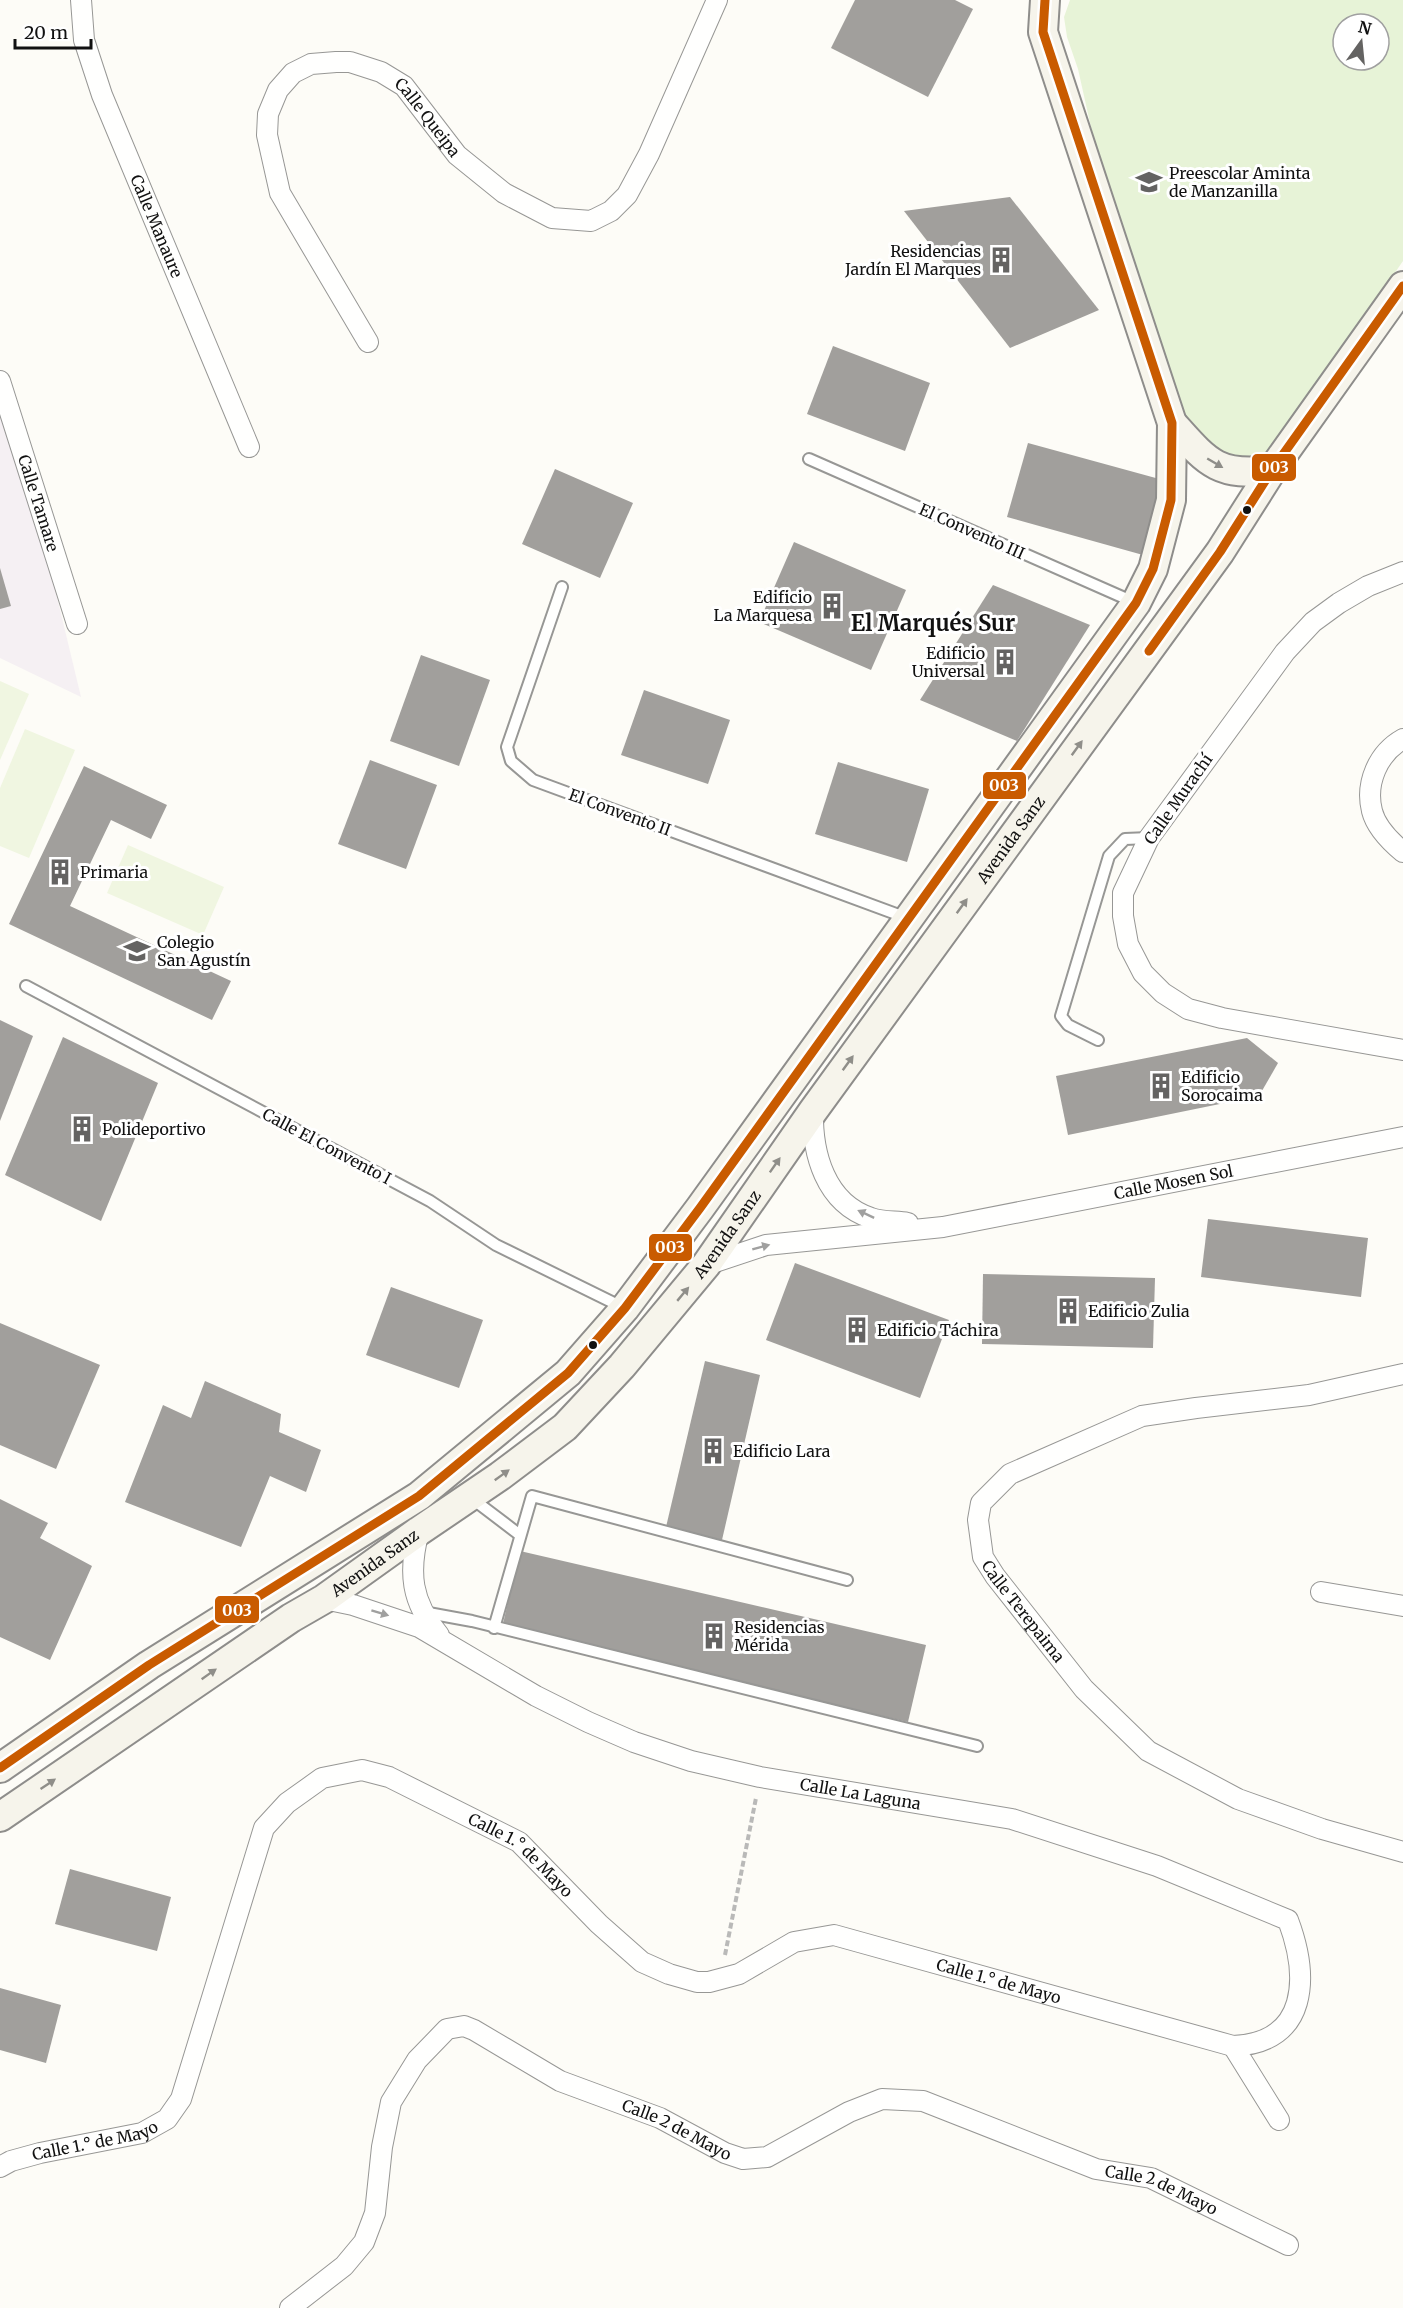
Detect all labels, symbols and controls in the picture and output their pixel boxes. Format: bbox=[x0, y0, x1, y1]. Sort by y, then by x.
scale bar bbox=[15, 12, 92, 50]
north arrow bbox=[1331, 12, 1391, 72]
text: N bbox=[1356, 16, 1374, 39]
text: 20 m bbox=[24, 21, 68, 44]
street label: Calle Queipa bbox=[392, 73, 465, 161]
place label: Preescolar Aminta de Manzanilla bbox=[1169, 163, 1311, 201]
school or university icon: Preescolar Aminta de Manzanilla bbox=[1134, 167, 1164, 197]
street label: Calle Manaure bbox=[126, 171, 187, 281]
place label: Residencias Jardín El Marques bbox=[844, 241, 981, 279]
building icon: Residencias Jardín El Marques bbox=[986, 245, 1016, 275]
street label: Calle Tamare bbox=[14, 452, 63, 554]
line badge: 003 bbox=[1251, 453, 1297, 482]
text: 003 bbox=[1259, 457, 1289, 477]
one-way arrow bbox=[1207, 458, 1224, 468]
street label: El Convento III bbox=[916, 499, 1028, 563]
unlabelled marker bbox=[1241, 504, 1253, 516]
place label: Edificio La Marquesa bbox=[713, 587, 812, 625]
building icon: Edificio La Marquesa bbox=[817, 591, 847, 621]
district label: El Marqués Sur bbox=[851, 609, 1015, 637]
place label: Edificio Universal bbox=[912, 643, 985, 681]
building icon: Edificio Universal bbox=[990, 647, 1020, 677]
one-way arrow bbox=[1071, 741, 1083, 756]
street label: Calle Murachí bbox=[1139, 749, 1217, 848]
line badge: 003 bbox=[982, 771, 1027, 800]
text: 003 bbox=[989, 775, 1019, 795]
street label: El Convento II bbox=[566, 784, 674, 840]
street label: Avenida Sanz bbox=[972, 792, 1049, 888]
building icon: Primaria bbox=[45, 857, 75, 887]
place label: Primaria bbox=[80, 862, 149, 882]
one-way arrow bbox=[956, 898, 968, 913]
place label: Colegio San Agustín bbox=[157, 932, 251, 970]
school or university icon: Colegio San Agustín bbox=[122, 936, 152, 966]
one-way arrow bbox=[841, 1056, 853, 1071]
place label: Edificio Sorocaima bbox=[1181, 1067, 1263, 1105]
building icon: Edificio Sorocaima bbox=[1146, 1071, 1176, 1101]
street label: Calle El Convento I bbox=[259, 1104, 395, 1188]
building icon: Polideportivo bbox=[67, 1114, 97, 1144]
place label: Polideportivo bbox=[102, 1119, 206, 1139]
one-way arrow bbox=[769, 1158, 781, 1174]
street label: Calle Mosen Sol bbox=[1112, 1160, 1235, 1203]
street label: Avenida Sanz bbox=[689, 1186, 765, 1283]
one-way arrow bbox=[857, 1210, 874, 1219]
line badge: 003 bbox=[648, 1233, 693, 1262]
text: 003 bbox=[655, 1237, 685, 1257]
one-way arrow bbox=[752, 1242, 770, 1251]
one-way arrow bbox=[676, 1287, 689, 1302]
building icon: Edificio Zulia bbox=[1053, 1296, 1083, 1326]
place label: Edificio Zulia bbox=[1088, 1301, 1190, 1321]
building icon: Edificio Táchira bbox=[842, 1315, 872, 1345]
place label: Edificio Táchira bbox=[877, 1320, 999, 1340]
unlabelled marker bbox=[587, 1339, 599, 1351]
building icon: Edificio Lara bbox=[698, 1436, 728, 1466]
place label: Edificio Lara bbox=[733, 1441, 831, 1461]
one-way arrow bbox=[495, 1469, 510, 1481]
street label: Avenida Sanz bbox=[326, 1524, 423, 1601]
street label: Calle Terepaima bbox=[978, 1556, 1069, 1667]
line badge: 003 bbox=[214, 1595, 260, 1624]
text: 003 bbox=[222, 1600, 252, 1620]
one-way arrow bbox=[371, 1609, 389, 1618]
place label: Residencias Mérida bbox=[734, 1617, 825, 1655]
building icon: Residencias Mérida bbox=[699, 1621, 729, 1651]
one-way arrow bbox=[201, 1668, 217, 1680]
street label: Calle La Laguna bbox=[799, 1774, 923, 1814]
one-way arrow bbox=[40, 1778, 56, 1790]
street label: Calle 1.° de Mayo bbox=[465, 1808, 577, 1901]
street label: Calle 1.° de Mayo bbox=[934, 1954, 1063, 2008]
street label: Calle 2 de Mayo bbox=[619, 2095, 734, 2164]
street label: Calle 1.° de Mayo bbox=[30, 2116, 161, 2165]
street label: Calle 2 de Mayo bbox=[1104, 2161, 1221, 2219]

